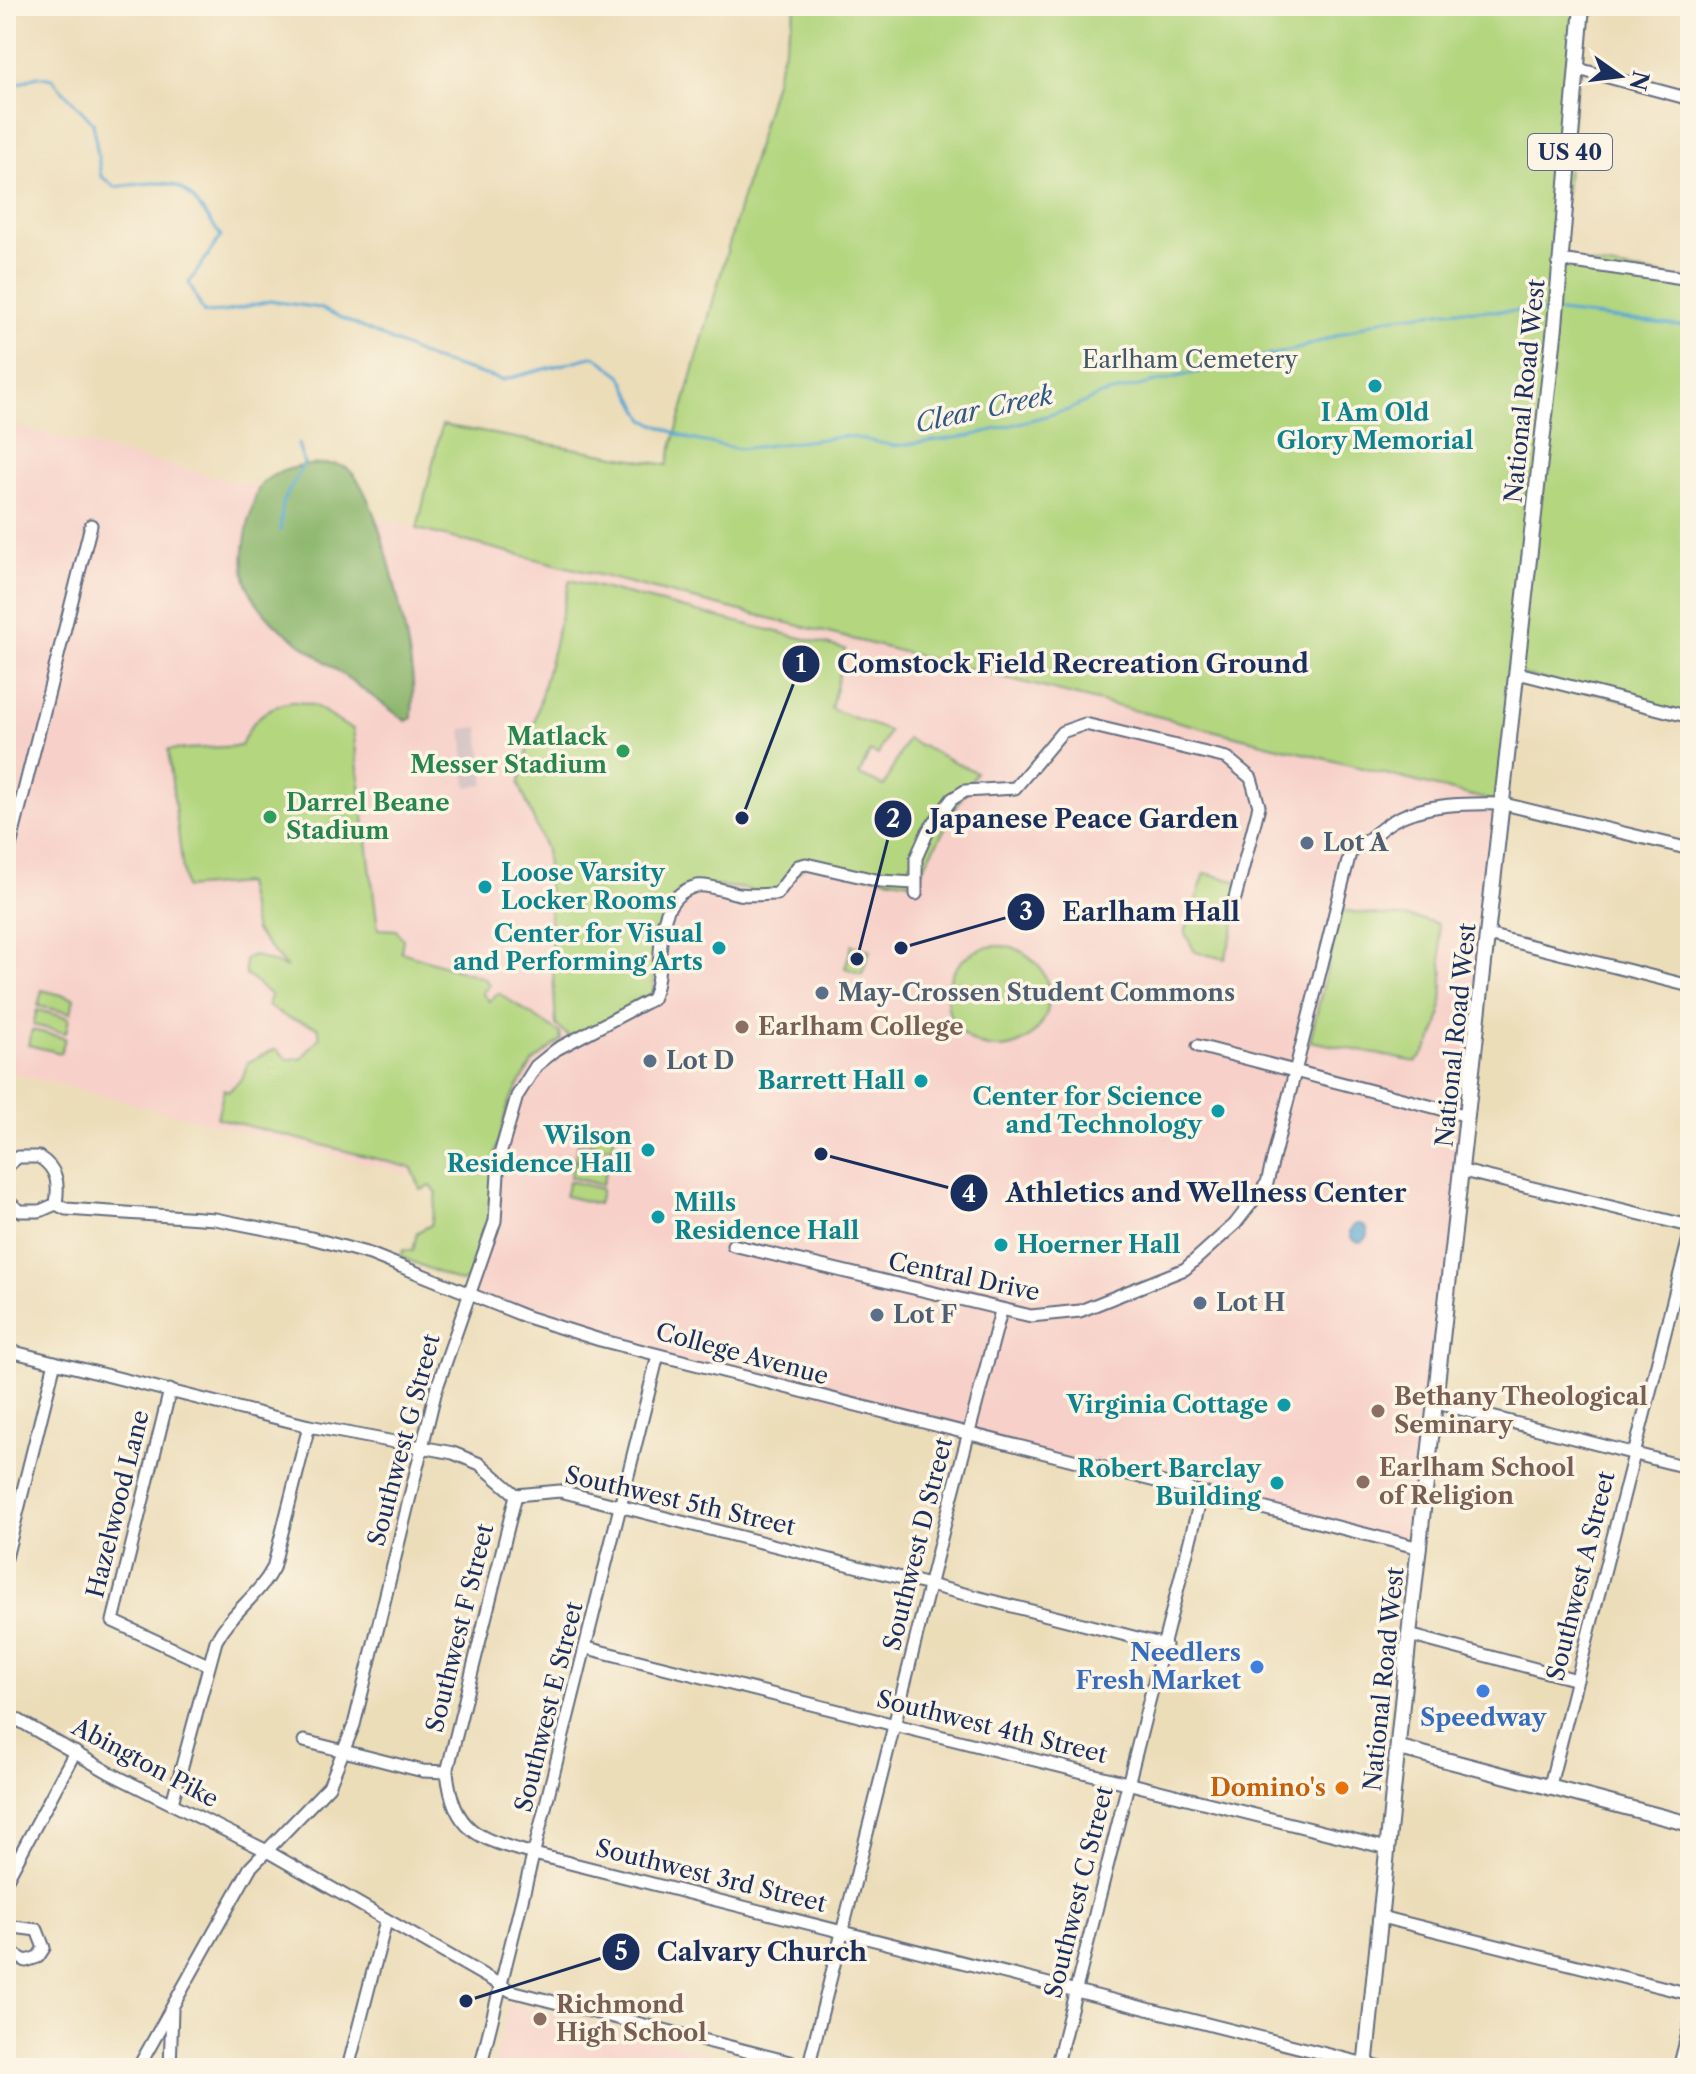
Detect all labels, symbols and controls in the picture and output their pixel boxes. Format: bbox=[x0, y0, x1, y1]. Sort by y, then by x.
north arrow bbox=[1580, 36, 1660, 116]
text: N bbox=[1624, 68, 1654, 93]
road number: US 40 bbox=[1528, 134, 1612, 170]
street label: National Road West bbox=[1498, 277, 1551, 504]
park label: Earlham Cemetery bbox=[1082, 345, 1299, 374]
marker: I Am Old Glory Memorial bbox=[1366, 377, 1384, 395]
water label: Clear Creek bbox=[912, 379, 1056, 439]
place label: I Am Old Glory Memorial bbox=[1277, 398, 1473, 455]
callout: Comstock Field Recreation Ground bbox=[781, 639, 1325, 689]
text: Comstock Field Recreation Ground bbox=[837, 648, 1309, 680]
text: 1 bbox=[796, 649, 807, 678]
place label: Matlack Messer Stadium bbox=[410, 722, 608, 779]
marker: Matlack Messer Stadium bbox=[614, 742, 632, 760]
place label: Darrel Beane Stadium bbox=[286, 788, 449, 845]
callout: Japanese Peace Garden bbox=[873, 794, 1254, 844]
text: Japanese Peace Garden bbox=[925, 803, 1239, 835]
text: 2 bbox=[886, 804, 900, 833]
marker: Darrel Beane Stadium bbox=[261, 808, 279, 826]
place label: Lot A bbox=[1323, 828, 1390, 857]
marker: Lot A bbox=[1298, 834, 1316, 852]
place label: Loose Varsity Locker Rooms bbox=[501, 858, 677, 915]
marker: Loose Varsity Locker Rooms bbox=[476, 878, 494, 896]
callout: Earlham Hall bbox=[1006, 887, 1256, 937]
text: Earlham Hall bbox=[1062, 896, 1240, 928]
text: 3 bbox=[1019, 897, 1033, 926]
place label: Center for Visual and Performing Arts bbox=[453, 919, 703, 976]
street label: National Road West bbox=[1429, 921, 1482, 1148]
marker: Center for Visual and Performing Arts bbox=[710, 939, 728, 957]
place label: May-Crossen Student Commons bbox=[838, 978, 1235, 1007]
marker: May-Crossen Student Commons bbox=[813, 984, 831, 1002]
place label: Earlham College bbox=[758, 1012, 964, 1041]
marker: Earlham College bbox=[733, 1018, 751, 1036]
place label: Lot D bbox=[666, 1046, 734, 1075]
marker: Lot D bbox=[641, 1052, 659, 1070]
place label: Barrett Hall bbox=[758, 1066, 905, 1095]
marker: Barrett Hall bbox=[912, 1072, 930, 1090]
place label: Center for Science and Technology bbox=[973, 1082, 1203, 1139]
marker: Center for Science and Technology bbox=[1209, 1102, 1227, 1120]
place label: Wilson Residence Hall bbox=[447, 1121, 633, 1178]
marker: Wilson Residence Hall bbox=[639, 1141, 657, 1159]
callout: Athletics and Wellness Center bbox=[949, 1168, 1423, 1218]
text: Athletics and Wellness Center bbox=[1005, 1177, 1407, 1209]
text: 4 bbox=[962, 1179, 976, 1208]
place label: Mills Residence Hall bbox=[674, 1188, 859, 1245]
marker: Mills Residence Hall bbox=[649, 1208, 667, 1226]
place label: Hoerner Hall bbox=[1017, 1230, 1181, 1259]
marker: Hoerner Hall bbox=[992, 1236, 1010, 1254]
street label: Central Drive bbox=[886, 1246, 1042, 1307]
place label: Lot H bbox=[1216, 1288, 1285, 1317]
marker: Lot H bbox=[1191, 1294, 1209, 1312]
place label: Lot F bbox=[893, 1300, 957, 1329]
marker: Lot F bbox=[868, 1306, 886, 1324]
street label: College Avenue bbox=[653, 1317, 832, 1391]
street label: Southwest G Street bbox=[361, 1330, 446, 1549]
place label: Bethany Theological Seminary bbox=[1394, 1382, 1648, 1439]
place label: Virginia Cottage bbox=[1066, 1390, 1268, 1419]
marker: Virginia Cottage bbox=[1275, 1396, 1293, 1414]
marker: Bethany Theological Seminary bbox=[1369, 1402, 1387, 1420]
street label: Hazelwood Lane bbox=[80, 1407, 155, 1601]
street label: Southwest D Street bbox=[877, 1434, 958, 1653]
place label: Earlham School of Religion bbox=[1379, 1453, 1575, 1510]
place label: Robert Barclay Building bbox=[1077, 1454, 1262, 1511]
street label: Southwest 5th Street bbox=[562, 1460, 799, 1541]
street label: Southwest A Street bbox=[1540, 1468, 1621, 1684]
marker: Earlham School of Religion bbox=[1354, 1473, 1372, 1491]
marker: Robert Barclay Building bbox=[1268, 1474, 1286, 1492]
street label: Southwest F Street bbox=[420, 1520, 500, 1735]
street label: National Road West bbox=[1357, 1565, 1410, 1792]
street label: Southwest E Street bbox=[508, 1598, 589, 1815]
place label: Needlers Fresh Market bbox=[1076, 1638, 1241, 1695]
marker: Needlers Fresh Market bbox=[1248, 1658, 1266, 1676]
marker: Speedway bbox=[1474, 1682, 1492, 1700]
street label: Southwest 4th Street bbox=[874, 1684, 1111, 1769]
place label: Speedway bbox=[1420, 1703, 1547, 1732]
street label: Abington Pike bbox=[66, 1711, 223, 1813]
place label: Domino's bbox=[1210, 1773, 1326, 1802]
marker: Domino's bbox=[1333, 1779, 1351, 1797]
street label: Southwest C Street bbox=[1038, 1782, 1119, 2001]
street label: Southwest 3rd Street bbox=[593, 1833, 830, 1918]
callout: Calvary Church bbox=[601, 1927, 884, 1977]
text: Calvary Church bbox=[657, 1936, 867, 1968]
text: 5 bbox=[614, 1937, 628, 1966]
place label: Richmond High School bbox=[556, 1990, 707, 2047]
marker: Richmond High School bbox=[531, 2010, 549, 2028]

